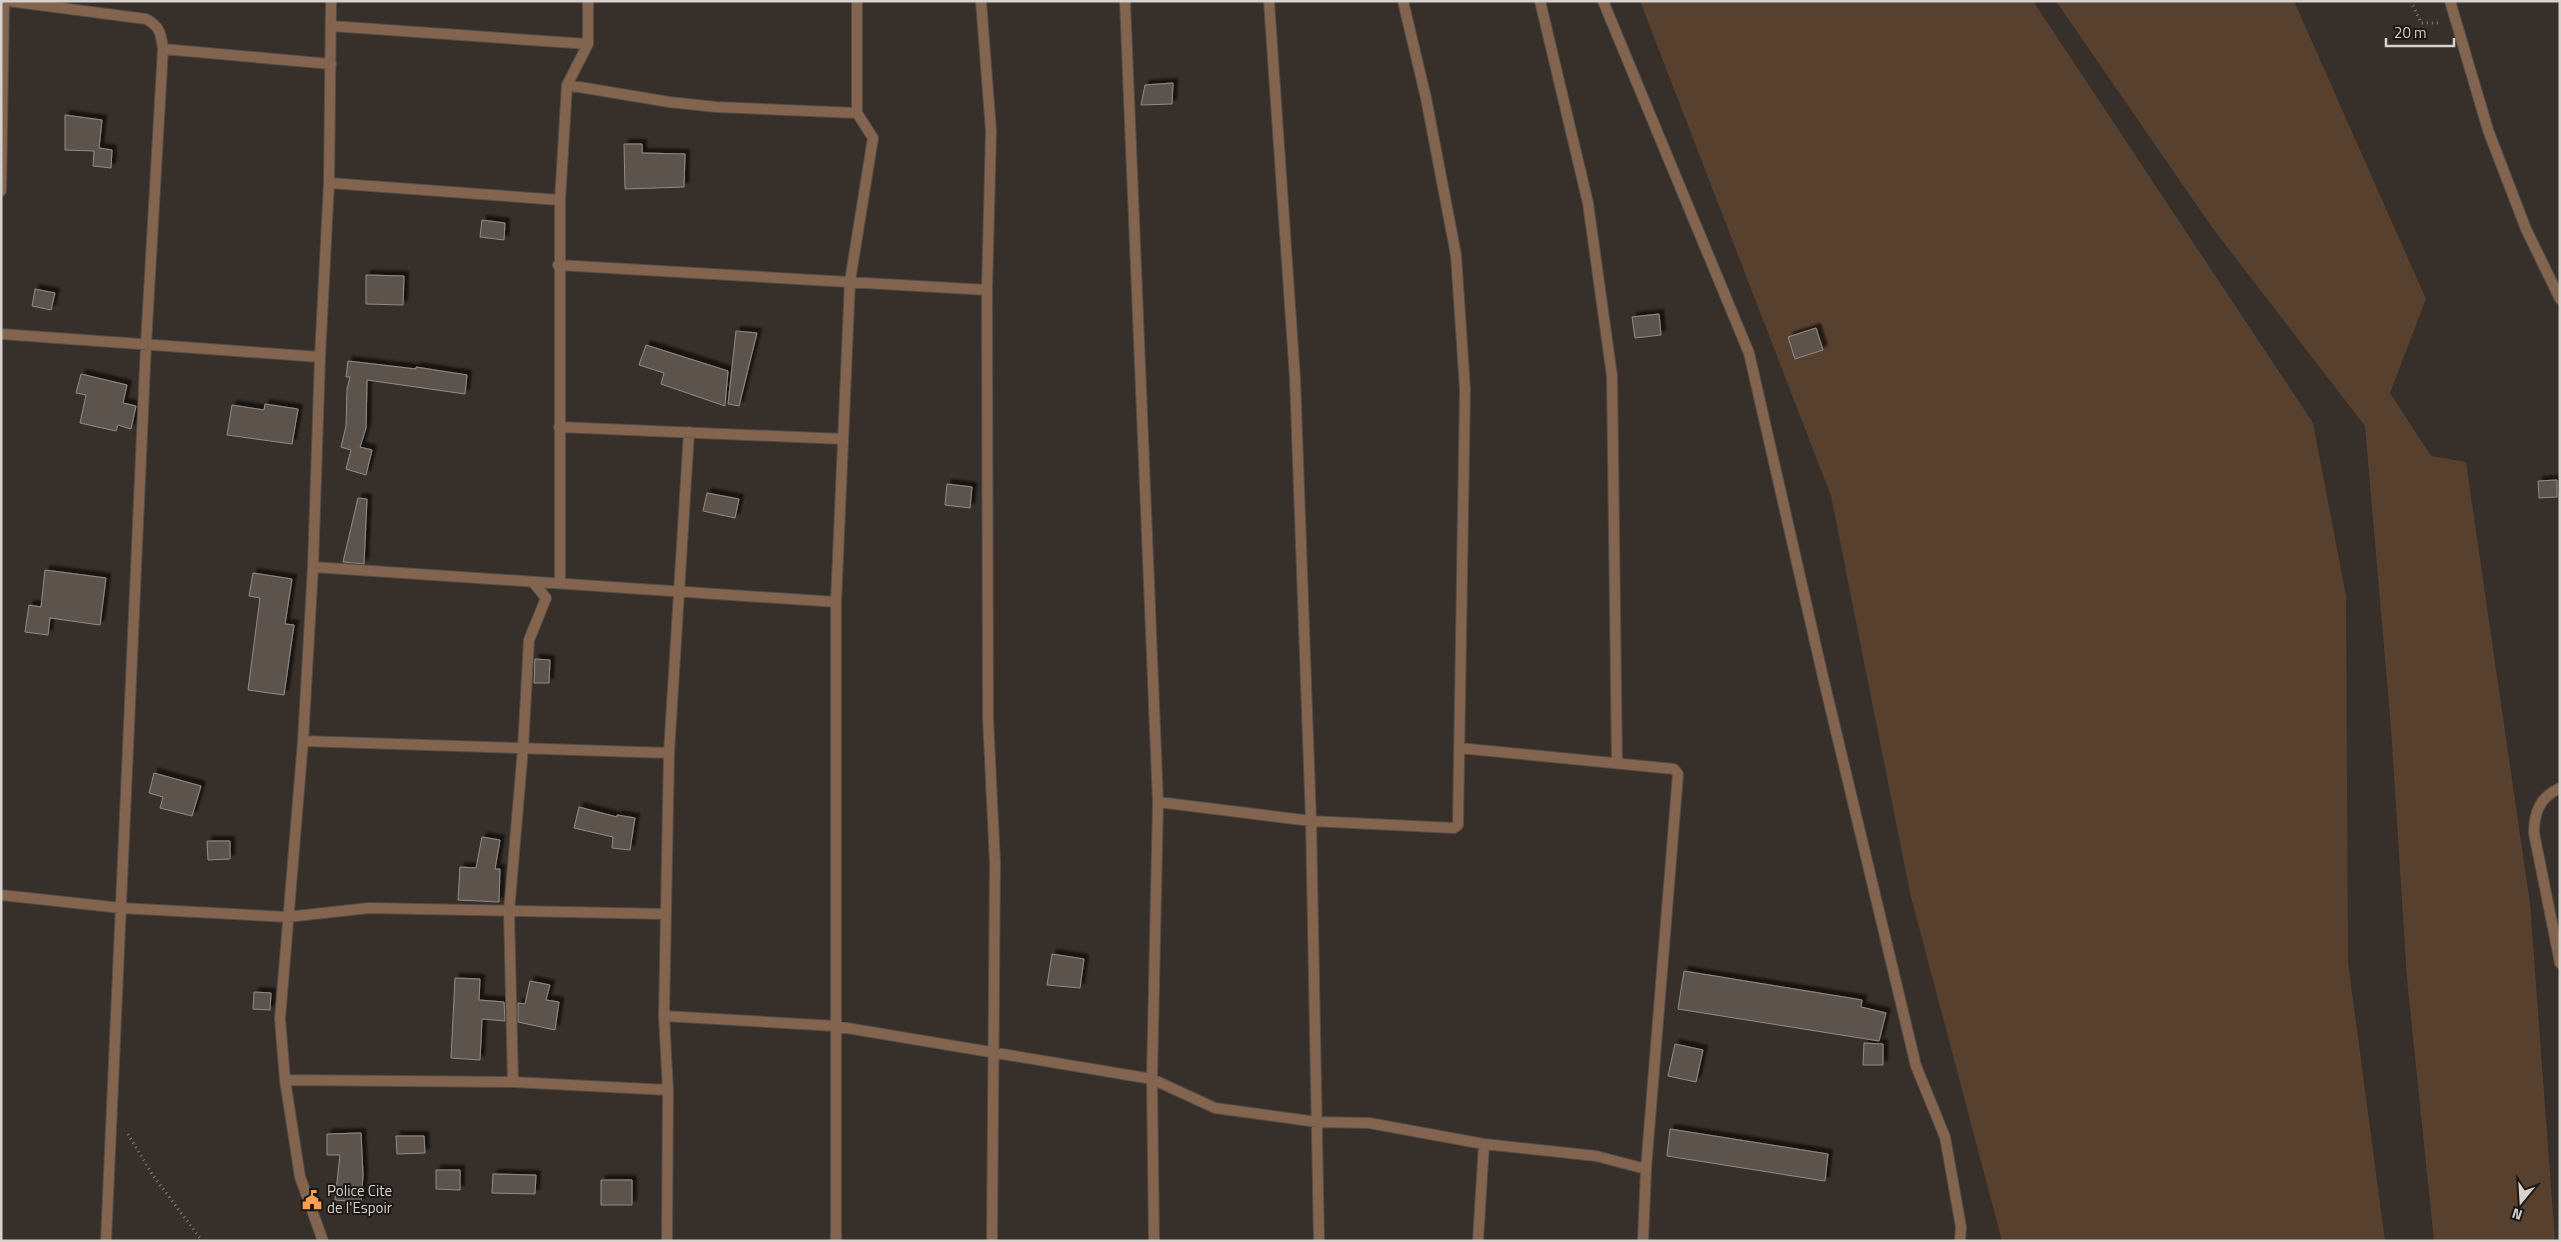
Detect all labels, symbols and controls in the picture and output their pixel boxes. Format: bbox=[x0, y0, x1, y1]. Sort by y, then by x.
scale bar bbox=[2386, 15, 2454, 47]
text: 20 m bbox=[2394, 21, 2427, 44]
north arrow bbox=[2496, 1177, 2546, 1227]
place label: Police Cite de l'Espoir bbox=[327, 1179, 392, 1219]
public building icon: Police Cite de l'Espoir bbox=[301, 1189, 323, 1211]
text: N bbox=[2509, 1203, 2525, 1226]

